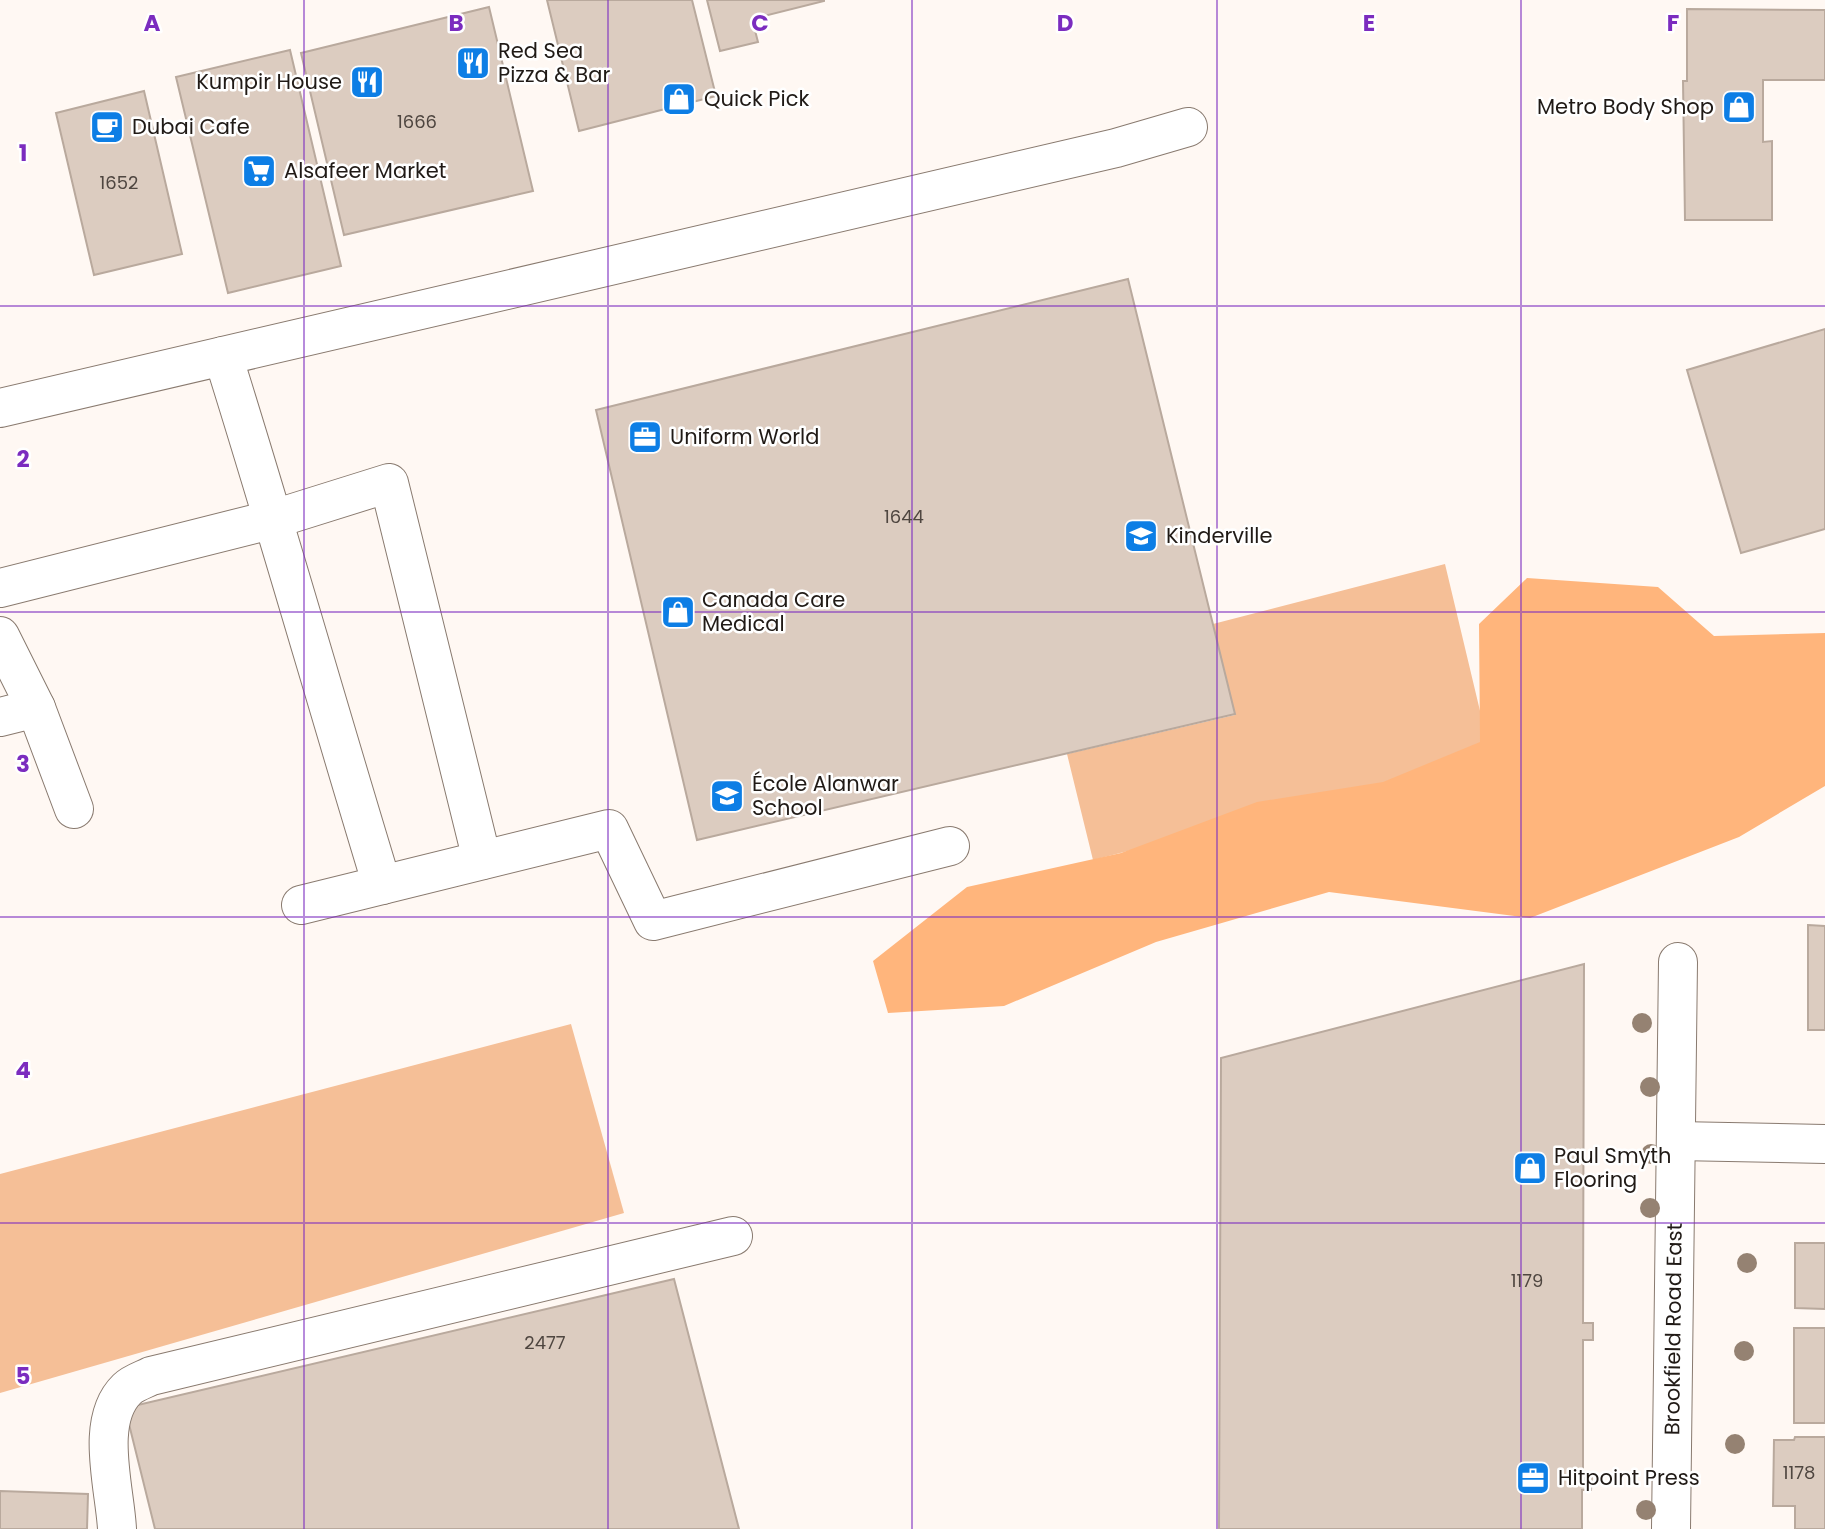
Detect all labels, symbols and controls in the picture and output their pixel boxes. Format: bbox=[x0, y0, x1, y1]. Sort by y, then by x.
text: A bbox=[144, 7, 161, 39]
text: B bbox=[448, 7, 464, 39]
text: C bbox=[751, 7, 769, 39]
text: D bbox=[1057, 7, 1073, 39]
text: E bbox=[1363, 7, 1375, 39]
text: F bbox=[1667, 7, 1679, 39]
place label: Red Sea Pizza & Bar bbox=[498, 36, 610, 89]
restaurant icon: Red Sea Pizza & Bar bbox=[454, 44, 492, 82]
restaurant icon: Kumpir House bbox=[348, 63, 386, 101]
place label: Kumpir House bbox=[196, 67, 342, 96]
shop icon: Quick Pick bbox=[660, 80, 698, 118]
place label: Quick Pick bbox=[704, 84, 809, 113]
shop icon: Metro Body Shop bbox=[1720, 88, 1758, 126]
place label: Metro Body Shop bbox=[1537, 92, 1714, 121]
cafe icon: Dubai Cafe bbox=[88, 108, 126, 146]
house number: 1666 bbox=[397, 109, 437, 134]
place label: Dubai Cafe bbox=[132, 112, 250, 141]
text: 1 bbox=[19, 137, 27, 169]
supermarket icon: Alsafeer Market bbox=[240, 152, 278, 190]
place label: Alsafeer Market bbox=[284, 156, 446, 185]
house number: 1652 bbox=[100, 170, 138, 195]
office icon: Uniform World bbox=[626, 418, 664, 456]
place label: Uniform World bbox=[670, 422, 819, 451]
text: 2 bbox=[16, 443, 30, 475]
house number: 1644 bbox=[884, 504, 924, 529]
school or university icon: Kinderville bbox=[1122, 517, 1160, 555]
place label: Kinderville bbox=[1166, 521, 1273, 550]
place label: Canada Care Medical bbox=[702, 585, 845, 638]
shop icon: Canada Care Medical bbox=[659, 593, 697, 631]
text: 3 bbox=[16, 748, 30, 780]
place label: École Alanwar School bbox=[752, 769, 899, 822]
school or university icon: École Alanwar School bbox=[708, 777, 746, 815]
text: 4 bbox=[15, 1054, 31, 1086]
place label: Paul Smyth Flooring bbox=[1554, 1141, 1671, 1194]
shop icon: Paul Smyth Flooring bbox=[1511, 1149, 1549, 1187]
street label: Brookfield Road East bbox=[1657, 1223, 1689, 1435]
house number: 1179 bbox=[1511, 1268, 1543, 1293]
house number: 2477 bbox=[524, 1330, 566, 1355]
text: 5 bbox=[16, 1360, 30, 1392]
office icon: Hitpoint Press bbox=[1514, 1459, 1552, 1497]
house number: 1178 bbox=[1783, 1460, 1815, 1485]
place label: Hitpoint Press bbox=[1558, 1463, 1700, 1492]

